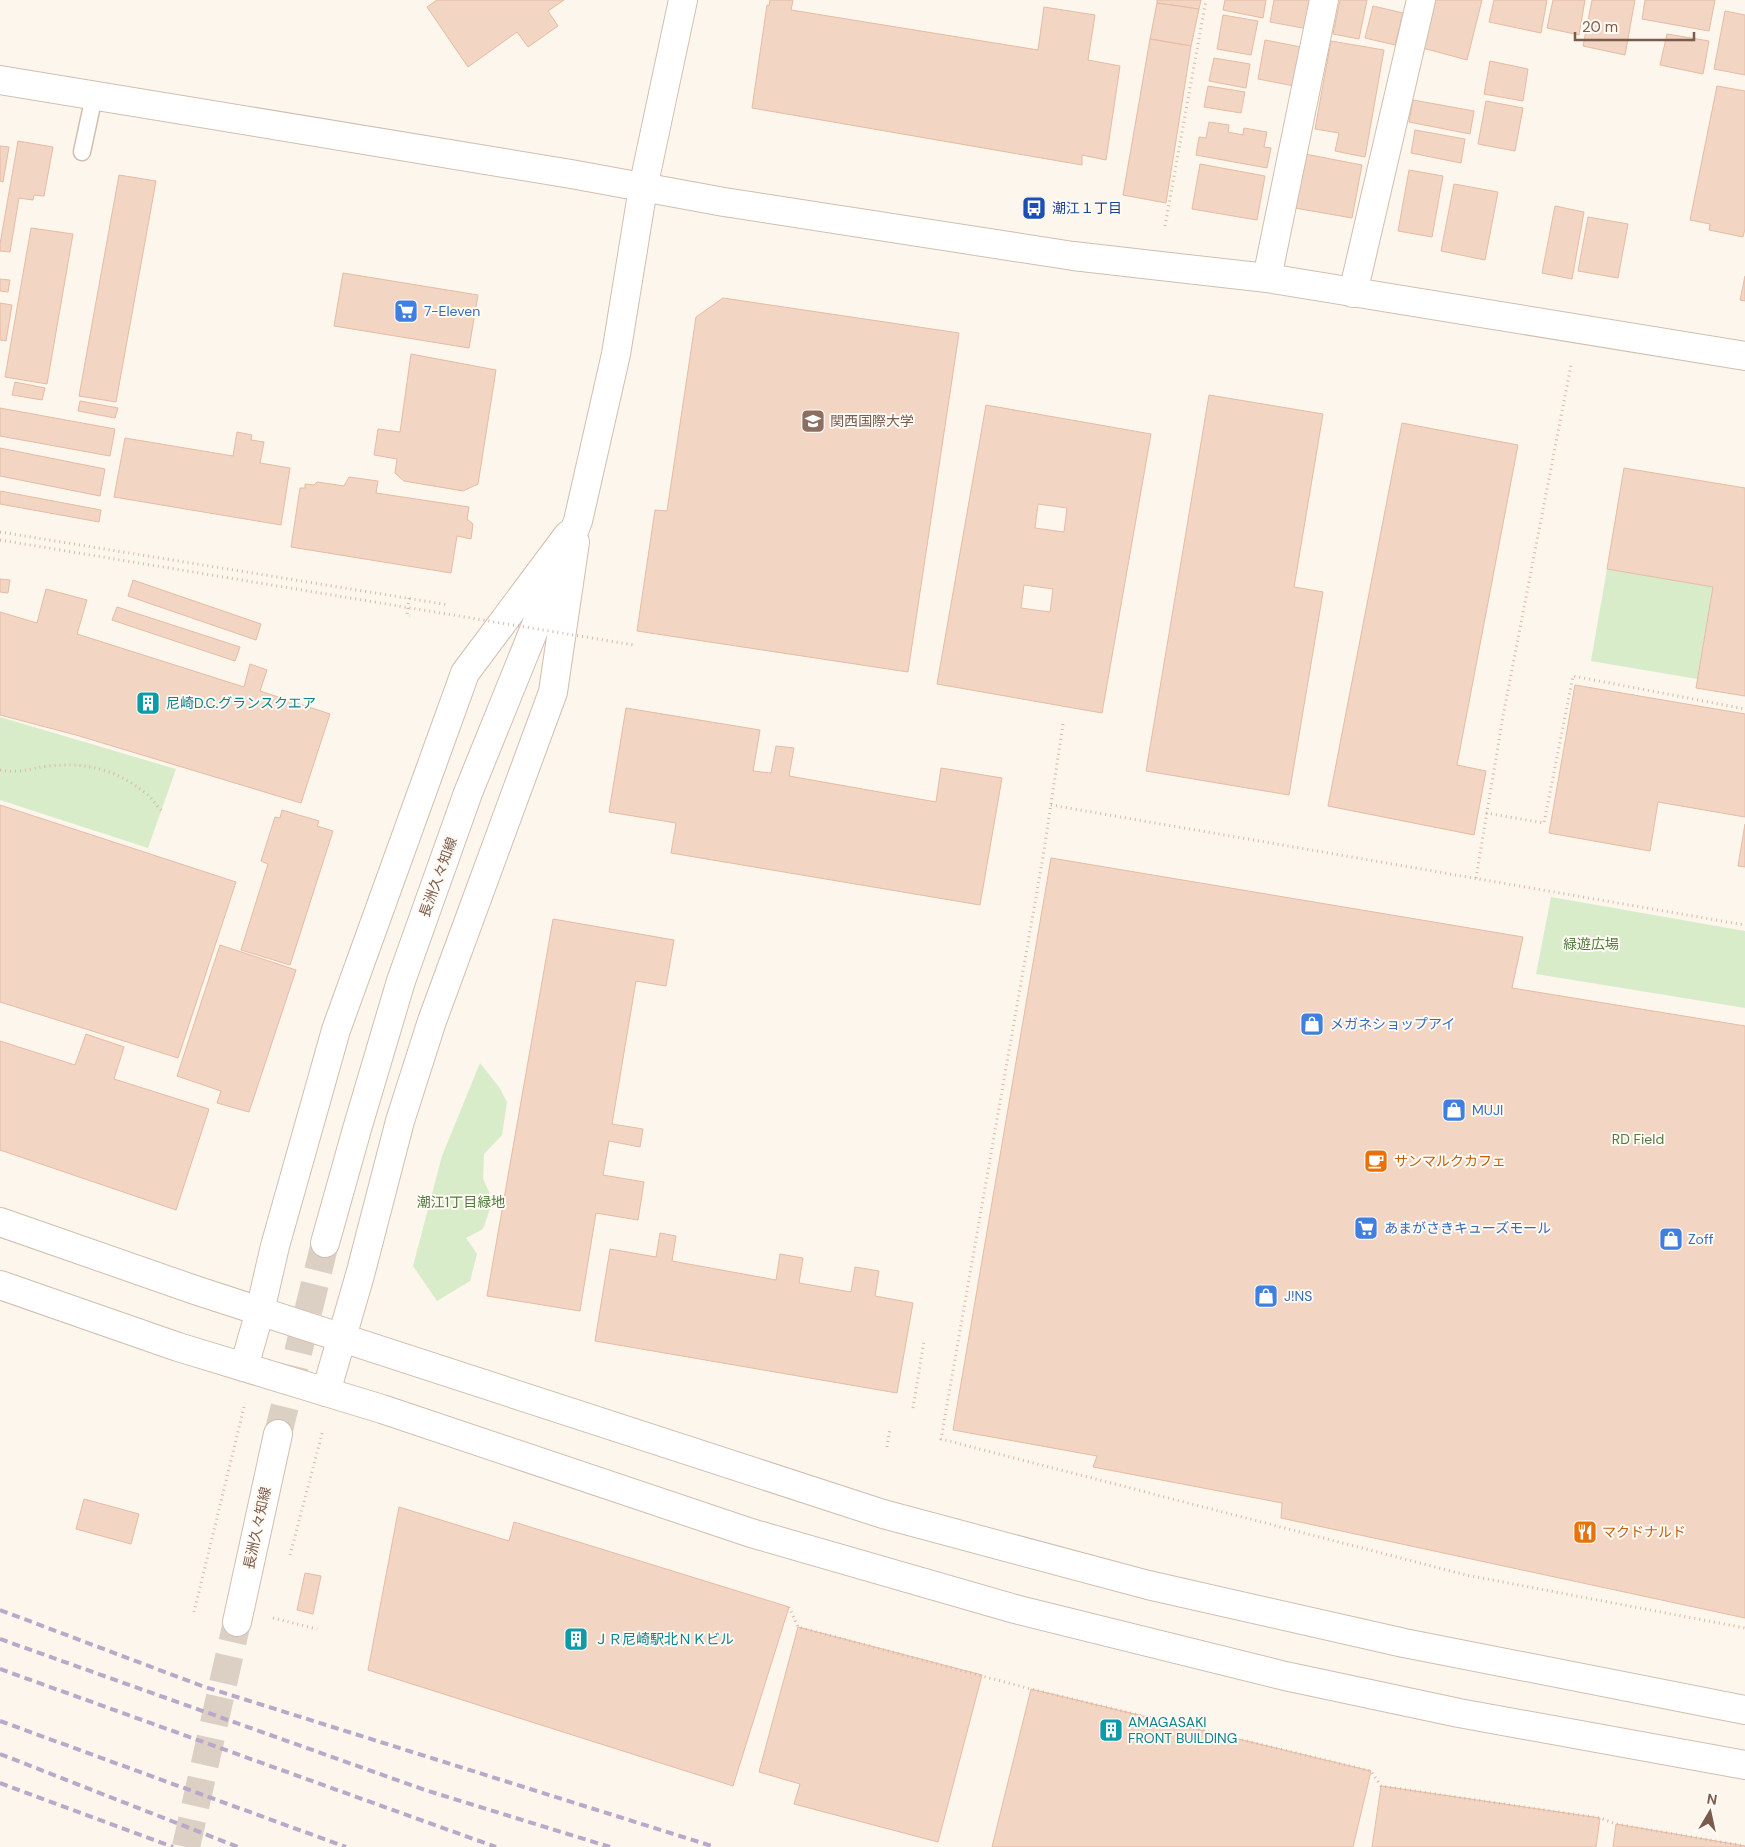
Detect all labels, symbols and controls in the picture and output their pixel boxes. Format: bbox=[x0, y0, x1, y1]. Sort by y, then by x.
scale bar bbox=[1575, 10, 1694, 42]
text: 20 m bbox=[1582, 17, 1618, 37]
bus stop icon: 潮江１丁目 bbox=[1021, 195, 1047, 221]
place label: 潮江１丁目 bbox=[1052, 199, 1122, 217]
supermarket icon: 7-Eleven bbox=[393, 298, 419, 324]
place label: 7-Eleven bbox=[424, 302, 480, 320]
school or university icon: 関西国際大学 bbox=[800, 408, 826, 434]
place label: 関西国際大学 bbox=[830, 412, 914, 430]
building icon: 尼崎D.C.グランスクエア bbox=[135, 690, 161, 716]
place label: 尼崎D.C.グランスクエア bbox=[166, 694, 316, 712]
street label: 長洲久々知線 bbox=[415, 834, 461, 920]
park label: 緑遊広場 bbox=[1563, 935, 1619, 953]
shop icon: メガネショップアイ bbox=[1299, 1011, 1325, 1037]
place label: メガネショップアイ bbox=[1330, 1015, 1455, 1033]
shop icon: MUJI bbox=[1441, 1097, 1467, 1123]
place label: MUJI bbox=[1472, 1101, 1503, 1119]
park label: RD Field bbox=[1612, 1130, 1664, 1148]
cafe icon: サンマルクカフェ bbox=[1363, 1148, 1389, 1174]
place label: サンマルクカフェ bbox=[1394, 1152, 1506, 1170]
park label: 潮江1丁目緑地 bbox=[417, 1193, 505, 1211]
supermarket icon: あまがさきキューズモール bbox=[1353, 1215, 1379, 1241]
place label: あまがさきキューズモール bbox=[1384, 1219, 1551, 1237]
shop icon: Zoff bbox=[1658, 1226, 1684, 1252]
place label: Zoff bbox=[1688, 1230, 1714, 1248]
shop icon: J!NS bbox=[1253, 1283, 1279, 1309]
place label: J!NS bbox=[1284, 1287, 1312, 1305]
street label: 長洲久々知線 bbox=[239, 1485, 275, 1571]
restaurant icon: マクドナルド bbox=[1572, 1519, 1598, 1545]
place label: マクドナルド bbox=[1602, 1523, 1686, 1541]
building icon: ＪＲ尼崎駅北ＮＫビル bbox=[563, 1626, 589, 1652]
place label: ＪＲ尼崎駅北ＮＫビル bbox=[594, 1630, 734, 1648]
place label: AMAGASAKI FRONT BUILDING bbox=[1128, 1713, 1237, 1747]
building icon: AMAGASAKI FRONT BUILDING bbox=[1098, 1717, 1124, 1743]
north arrow bbox=[1685, 1787, 1735, 1837]
text: N bbox=[1706, 1789, 1718, 1809]

